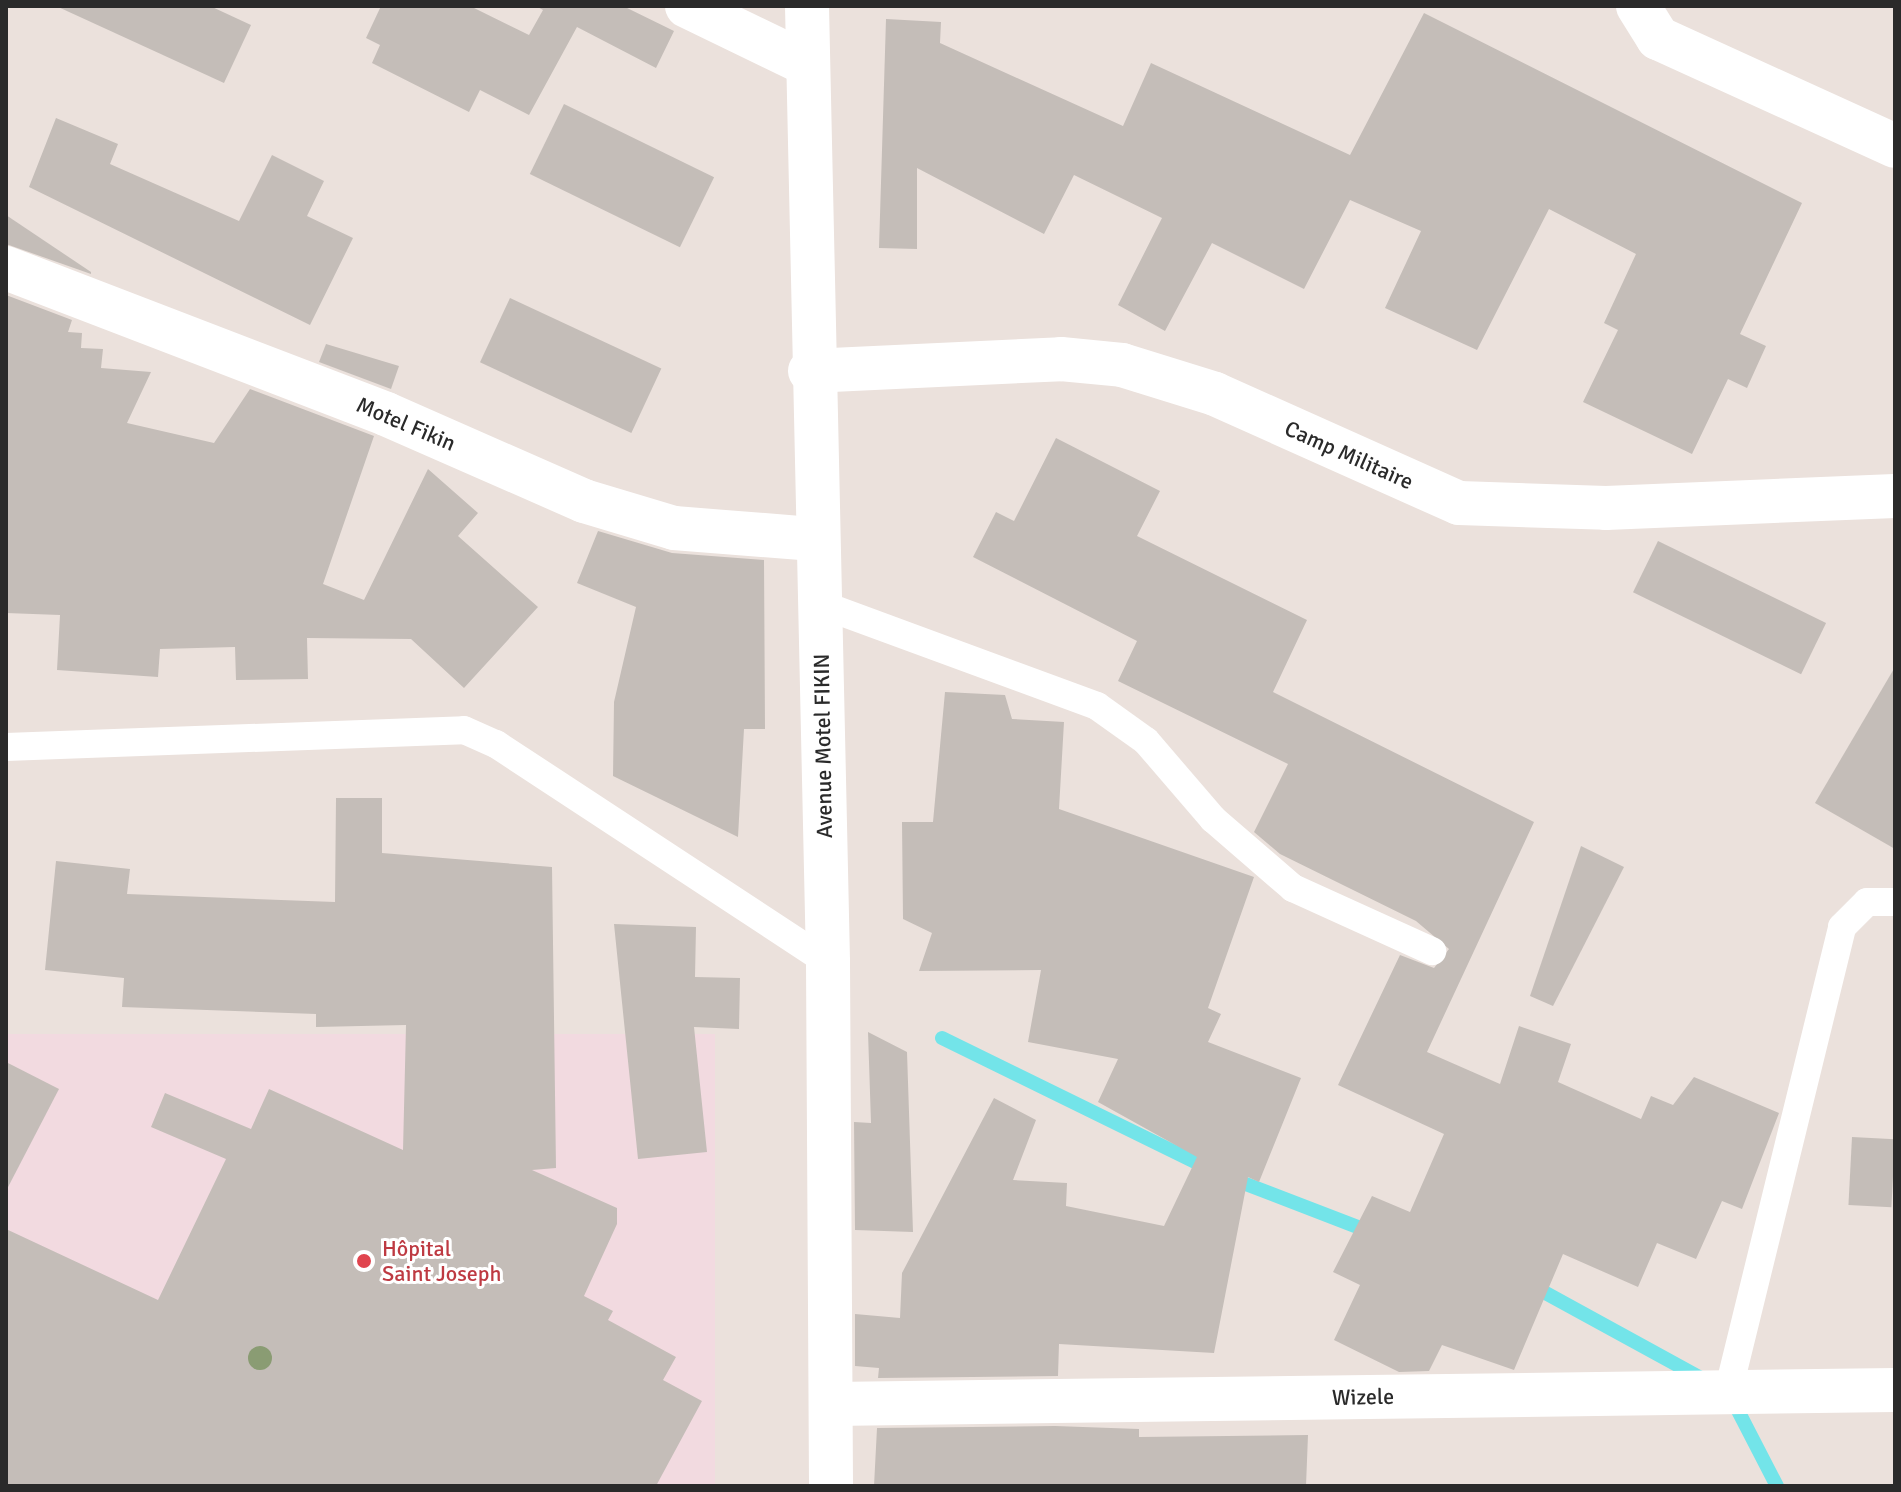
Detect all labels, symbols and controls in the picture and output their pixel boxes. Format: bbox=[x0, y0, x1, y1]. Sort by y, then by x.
street label: Motel Fikin bbox=[352, 391, 460, 457]
street label: Camp Militaire bbox=[1281, 415, 1417, 495]
street label: Avenue Motel FIKIN bbox=[808, 653, 838, 839]
place label: Hôpital Saint Joseph bbox=[382, 1235, 502, 1286]
marker: Hôpital Saint Joseph bbox=[353, 1250, 375, 1272]
street label: Wizele bbox=[1332, 1383, 1394, 1411]

